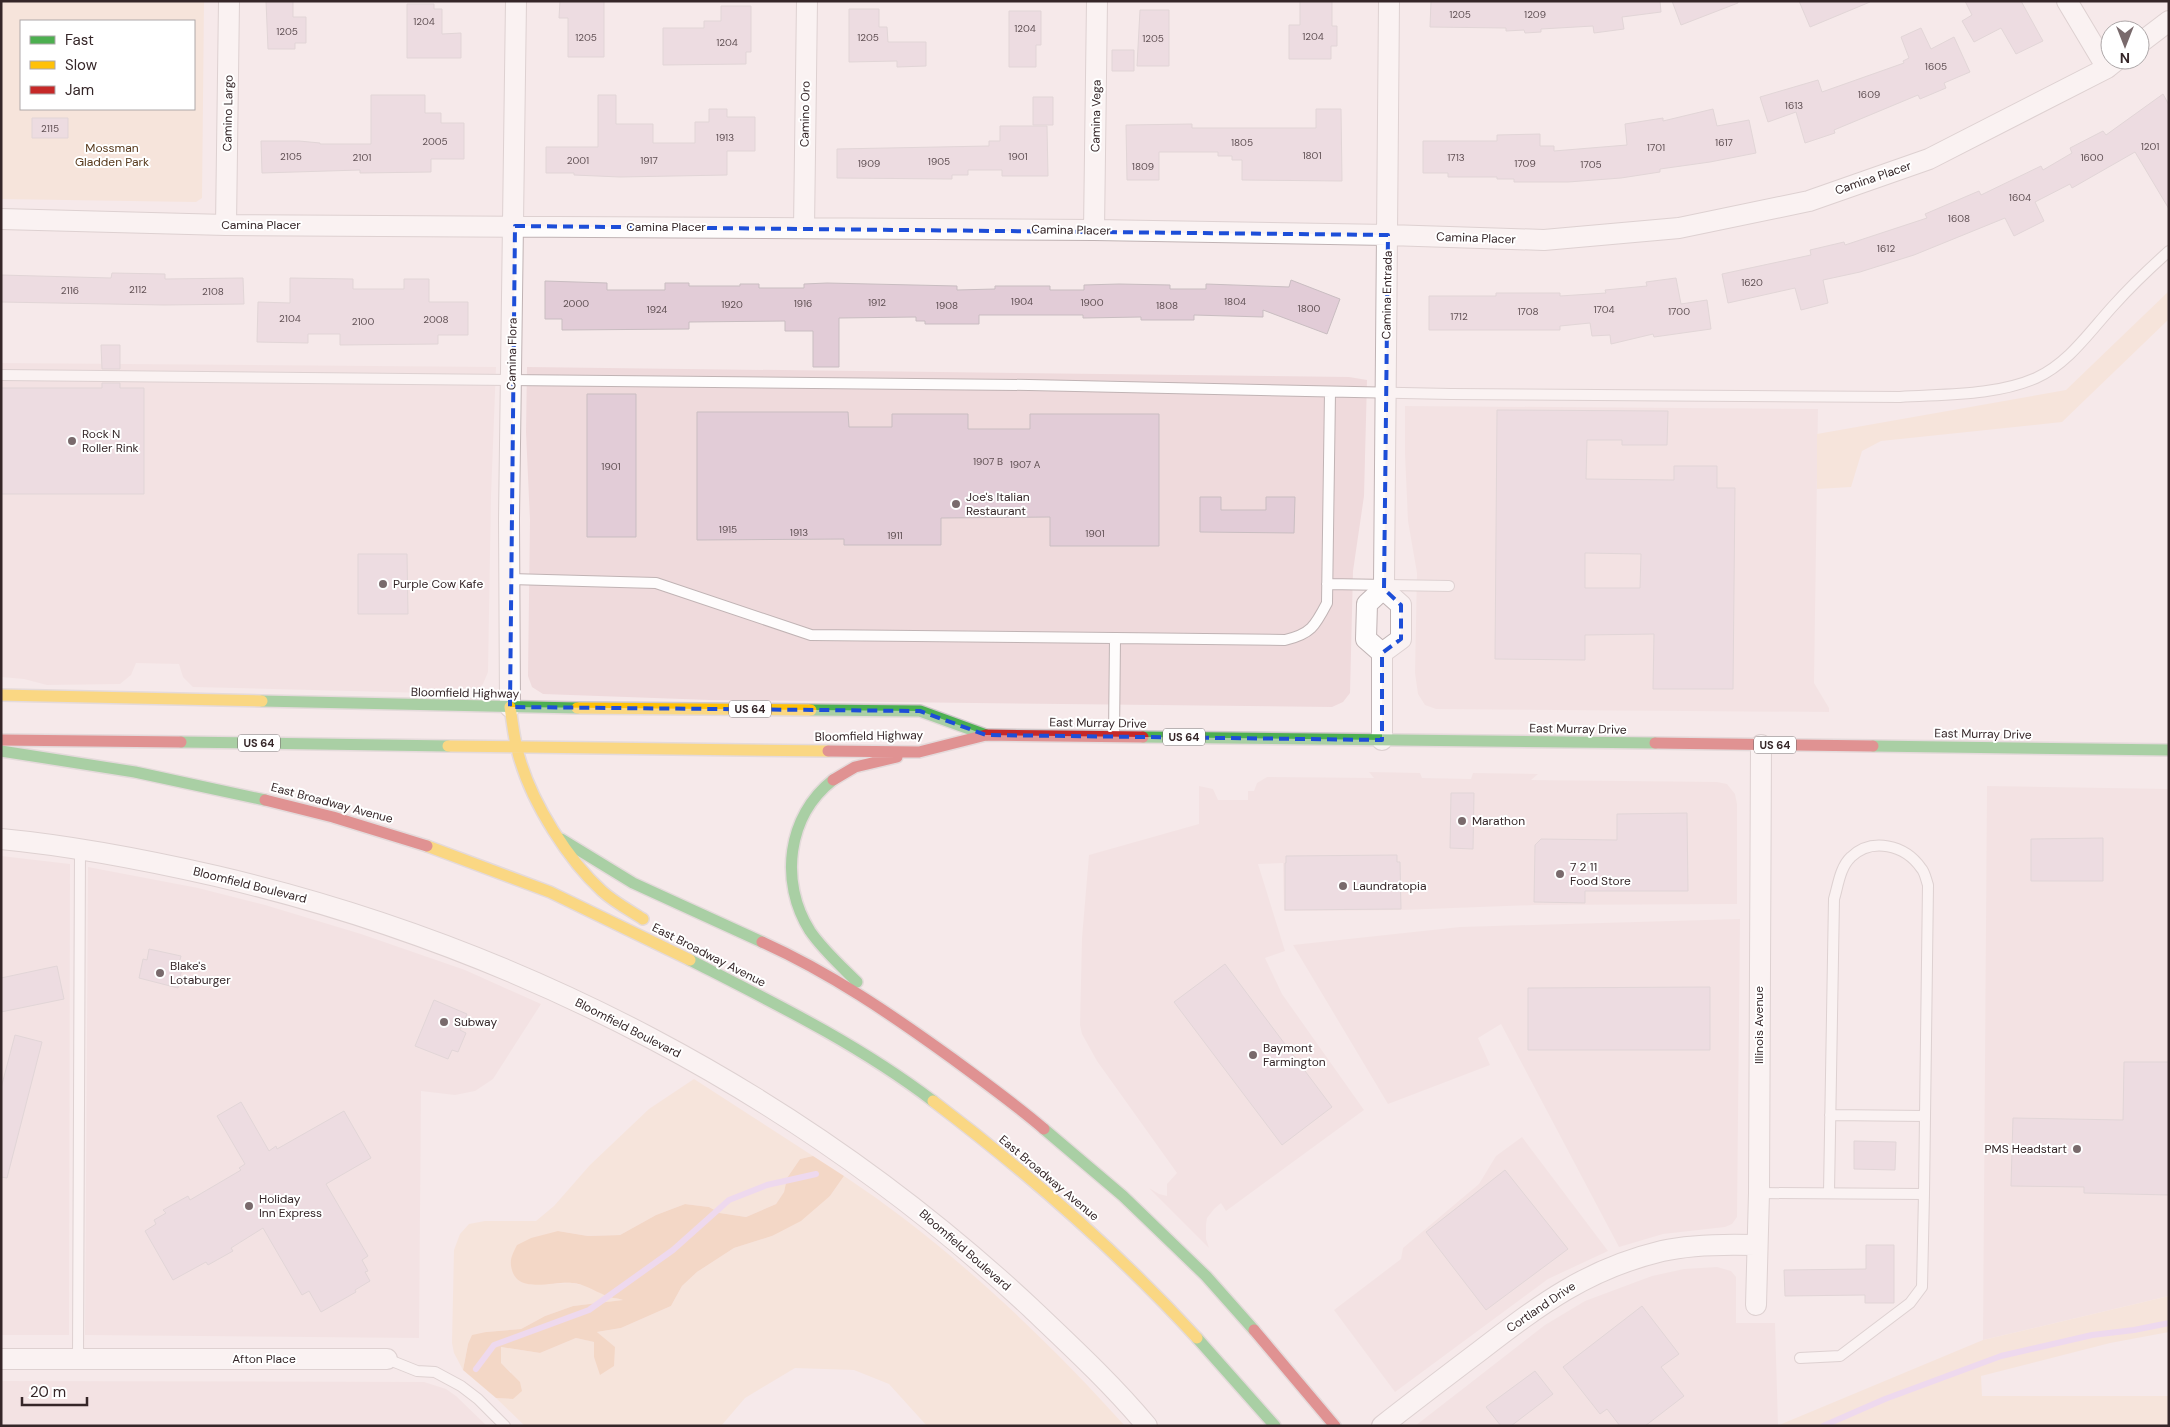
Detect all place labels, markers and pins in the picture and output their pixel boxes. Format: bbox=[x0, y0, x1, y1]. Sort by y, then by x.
place label: Rock N Roller Rink bbox=[82, 426, 139, 456]
marker: Rock N Roller Rink bbox=[66, 435, 78, 447]
place label: Joe's Italian Restaurant bbox=[966, 489, 1030, 519]
marker: Joe's Italian Restaurant bbox=[950, 498, 962, 510]
place label: Purple Cow Kafe bbox=[393, 576, 483, 592]
marker: Purple Cow Kafe bbox=[377, 578, 389, 590]
place label: Marathon bbox=[1472, 813, 1525, 829]
marker: Marathon bbox=[1456, 815, 1468, 827]
place label: 7 2 11 Food Store bbox=[1570, 859, 1631, 889]
marker: 7 2 11 Food Store bbox=[1554, 868, 1566, 880]
place label: Laundratopia bbox=[1353, 878, 1427, 894]
marker: Laundratopia bbox=[1337, 880, 1349, 892]
place label: Blake's Lotaburger bbox=[170, 958, 231, 988]
marker: Blake's Lotaburger bbox=[154, 967, 166, 979]
place label: Subway bbox=[454, 1014, 497, 1030]
marker: Subway bbox=[438, 1016, 450, 1028]
place label: Baymont Farmington bbox=[1263, 1040, 1326, 1070]
marker: Baymont Farmington bbox=[1247, 1049, 1259, 1061]
place label: PMS Headstart bbox=[1985, 1141, 2067, 1157]
marker: PMS Headstart bbox=[2071, 1143, 2083, 1155]
place label: Holiday Inn Express bbox=[259, 1191, 322, 1221]
marker: Holiday Inn Express bbox=[243, 1200, 255, 1212]

